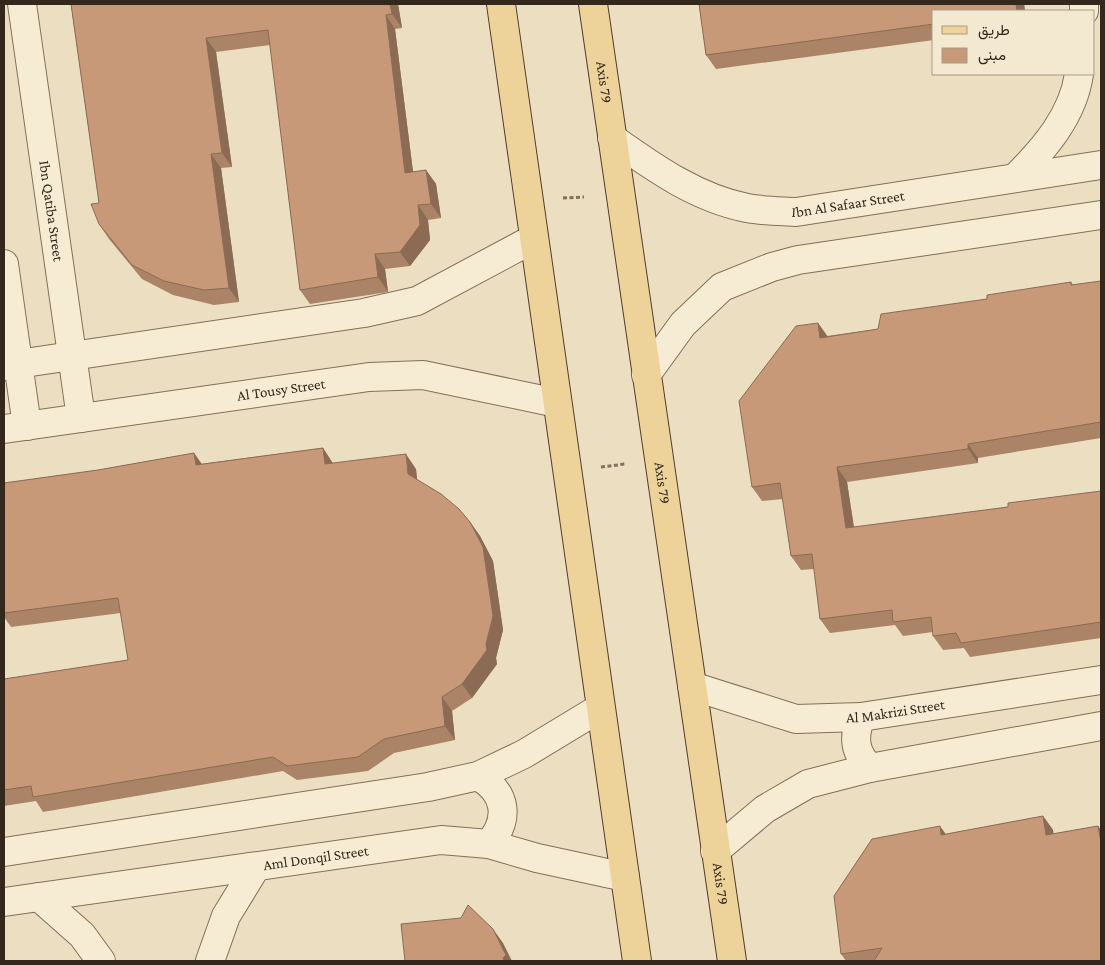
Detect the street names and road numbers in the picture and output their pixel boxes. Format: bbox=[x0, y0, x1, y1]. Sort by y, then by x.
street label: Axis 79 bbox=[593, 60, 615, 104]
street label: Ibn Qatiba Street bbox=[36, 159, 67, 263]
street label: Ibn Al Safaar Street bbox=[791, 187, 907, 220]
street label: Al Tousy Street bbox=[236, 375, 327, 404]
street label: Axis 79 bbox=[652, 461, 674, 505]
street label: Al Makrizi Street bbox=[846, 696, 947, 725]
street label: Aml Donqil Street bbox=[262, 842, 371, 873]
street label: Axis 79 bbox=[710, 862, 732, 906]

